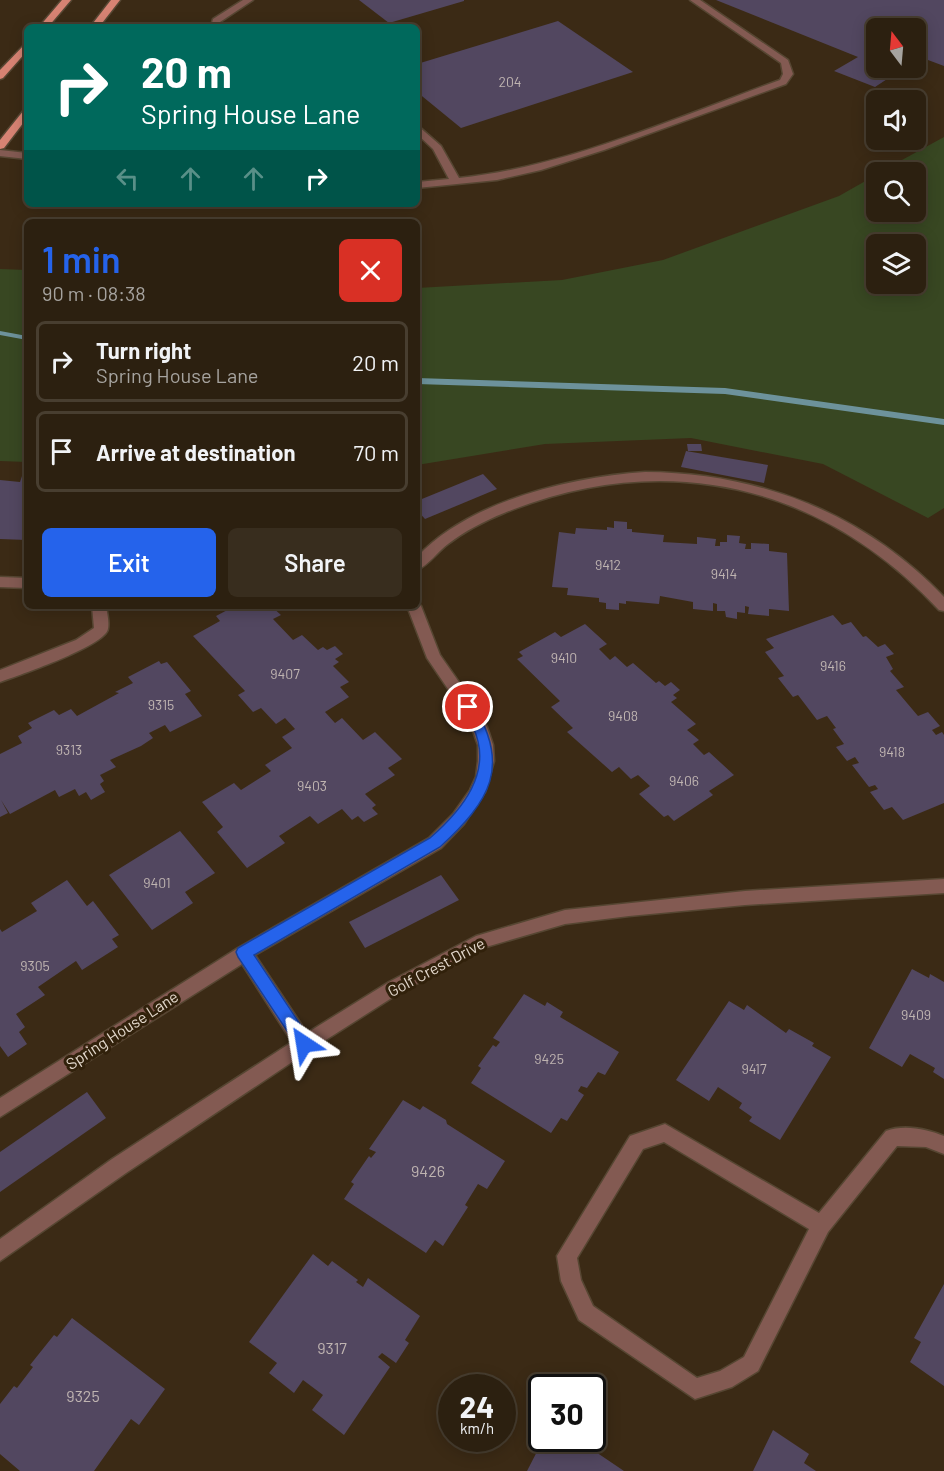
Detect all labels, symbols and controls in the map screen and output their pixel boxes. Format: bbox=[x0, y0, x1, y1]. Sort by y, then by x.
north arrow bbox=[866, 18, 926, 78]
map controls bbox=[866, 18, 926, 294]
text: 20 m bbox=[141, 46, 232, 96]
icon: right bbox=[42, 48, 120, 126]
house number: 204 bbox=[498, 73, 522, 90]
button: sound bbox=[866, 90, 926, 150]
text: Spring House Lane bbox=[141, 97, 360, 129]
icon: left bbox=[111, 162, 144, 195]
icon: ahead bbox=[174, 162, 207, 195]
icon: ahead bbox=[237, 162, 270, 195]
icon: right bbox=[300, 162, 333, 195]
button: search bbox=[866, 162, 926, 222]
button: layers bbox=[866, 234, 926, 294]
text: 1 min bbox=[42, 237, 121, 280]
button: close bbox=[339, 239, 402, 302]
text: 90 m · 08:38 bbox=[42, 281, 146, 305]
text: Turn right bbox=[96, 337, 191, 363]
icon: right bbox=[45, 345, 78, 378]
text: 20 m bbox=[352, 349, 399, 375]
text: Spring House Lane bbox=[96, 363, 258, 387]
icon: arrive bbox=[45, 435, 78, 468]
text: Arrive at destination bbox=[96, 439, 295, 465]
text: 70 m bbox=[354, 439, 399, 465]
button: Exit bbox=[42, 528, 216, 597]
button: Share bbox=[228, 528, 402, 597]
house number: 9412 bbox=[595, 556, 621, 573]
house number: 9414 bbox=[711, 565, 737, 582]
house number: 9410 bbox=[551, 649, 577, 666]
house number: 9416 bbox=[820, 657, 846, 674]
house number: 9407 bbox=[270, 665, 300, 682]
pin bbox=[442, 681, 493, 732]
icon: arrive bbox=[451, 690, 484, 723]
house number: 9315 bbox=[148, 696, 174, 713]
house number: 9408 bbox=[608, 707, 638, 724]
house number: 9313 bbox=[56, 741, 82, 758]
house number: 9418 bbox=[879, 743, 905, 760]
house number: 9406 bbox=[669, 772, 699, 789]
house number: 9403 bbox=[297, 777, 327, 794]
house number: 9401 bbox=[143, 874, 171, 891]
street label: Golf Crest Drive bbox=[384, 933, 488, 1000]
house number: 9305 bbox=[20, 957, 50, 974]
street label: Spring House Lane bbox=[62, 986, 181, 1073]
house number: 9409 bbox=[901, 1006, 931, 1023]
position arrow bbox=[272, 1012, 336, 1076]
house number: 9425 bbox=[534, 1050, 564, 1067]
house number: 9417 bbox=[741, 1060, 767, 1077]
house number: 9426 bbox=[411, 1161, 445, 1180]
house number: 9317 bbox=[317, 1338, 347, 1357]
speed limit sign: 30 bbox=[528, 1374, 606, 1452]
house number: 9325 bbox=[66, 1386, 100, 1405]
text: 24 bbox=[460, 1388, 494, 1424]
text: km/h bbox=[460, 1419, 494, 1437]

